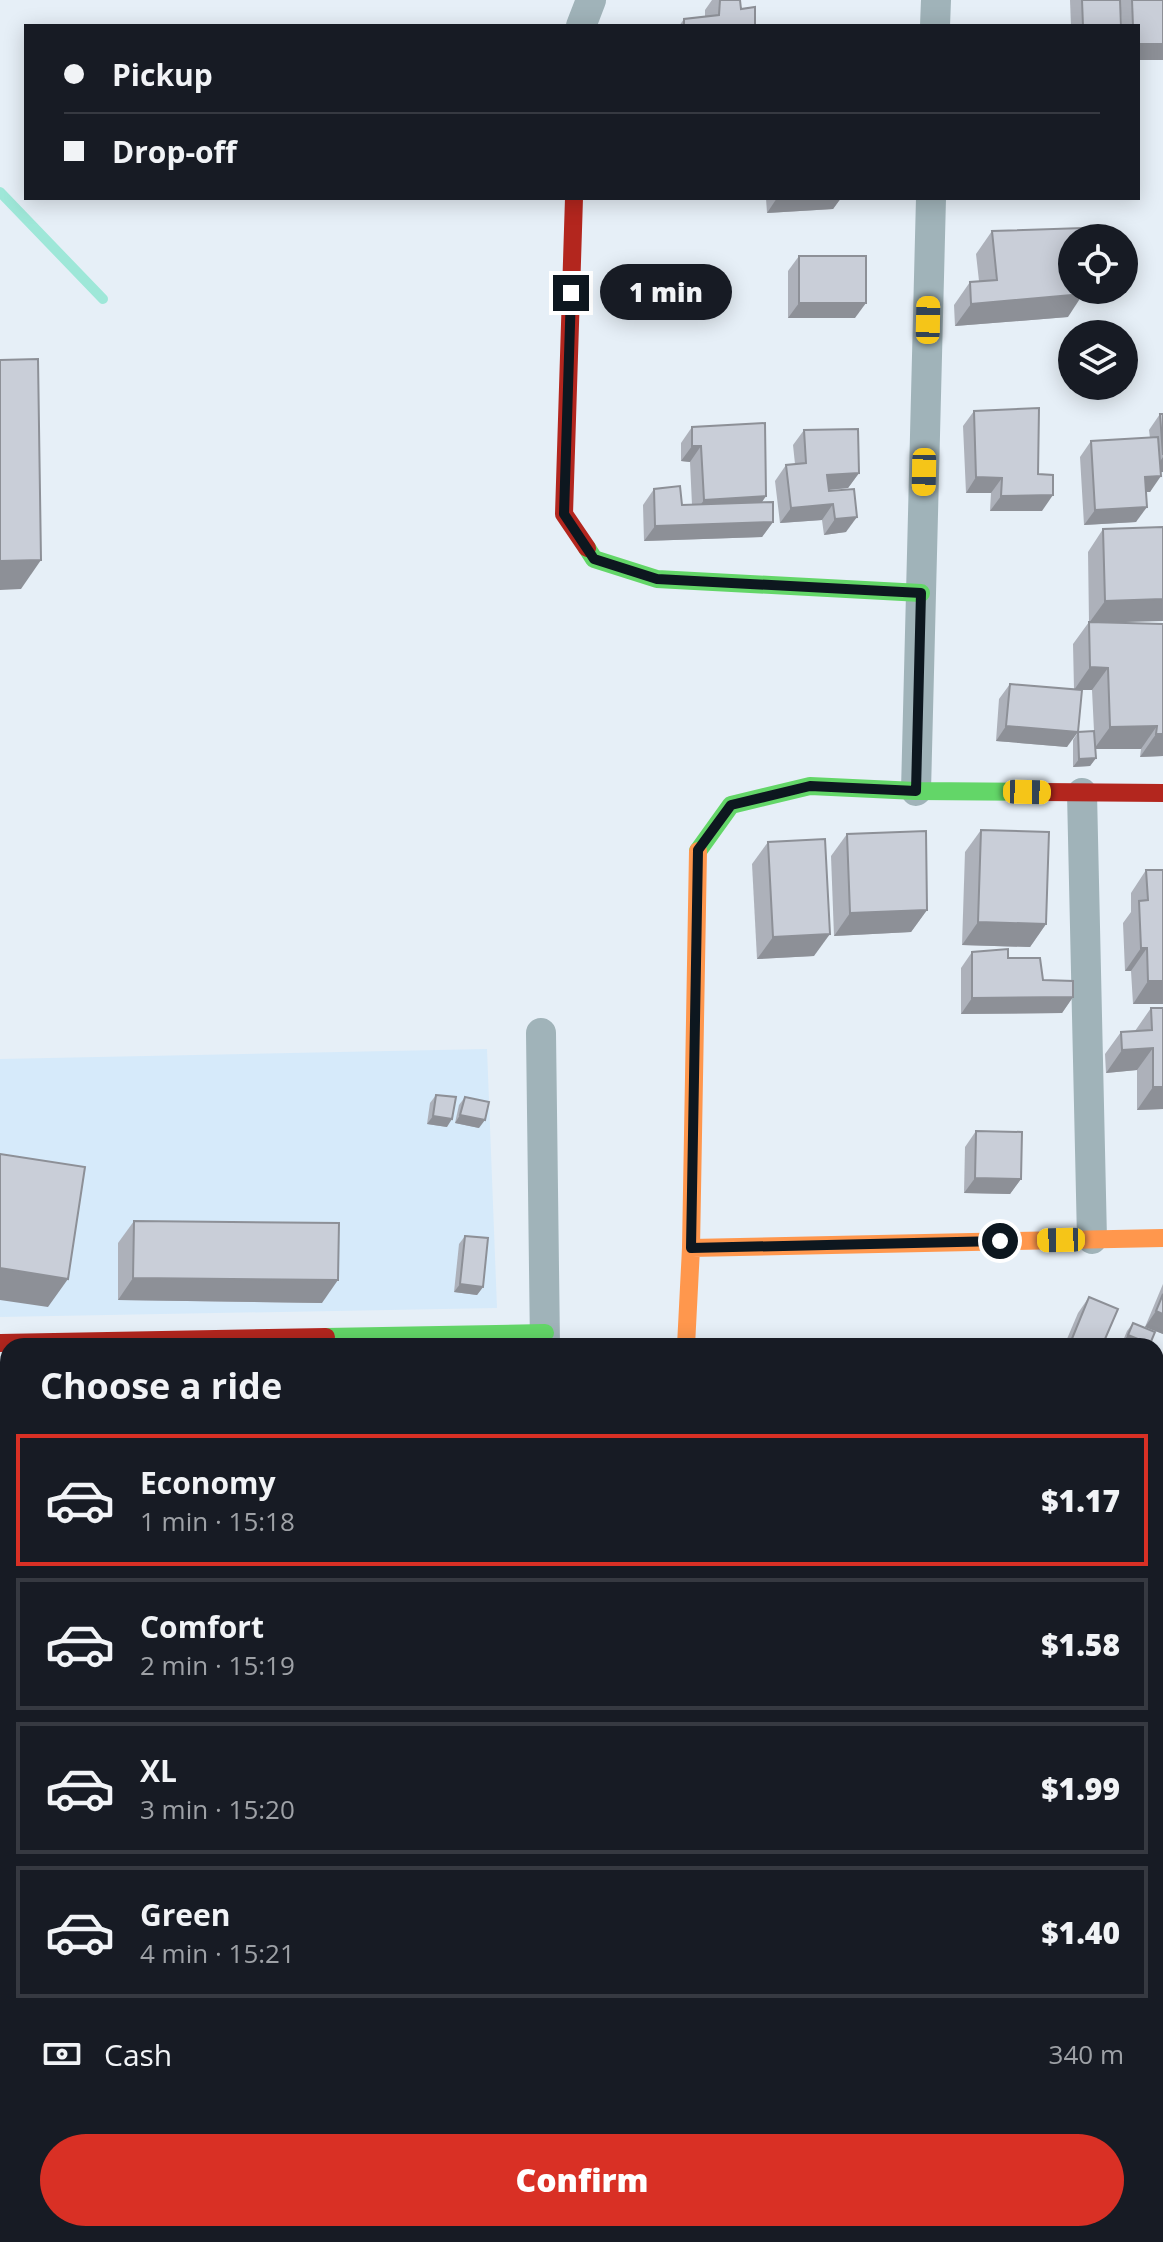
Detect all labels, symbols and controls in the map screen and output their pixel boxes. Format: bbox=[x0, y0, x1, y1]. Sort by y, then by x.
text: Pickup bbox=[112, 54, 213, 95]
text: Drop-off bbox=[112, 131, 237, 172]
map controls bbox=[1058, 224, 1138, 400]
button: locate bbox=[1058, 224, 1138, 304]
callout: 1 min bbox=[599, 265, 731, 321]
text: 1 min bbox=[629, 274, 703, 310]
route end bbox=[553, 275, 589, 311]
car bbox=[916, 296, 940, 344]
button: layers bbox=[1058, 320, 1138, 400]
car bbox=[912, 448, 936, 496]
car bbox=[1003, 780, 1051, 804]
route start bbox=[982, 1223, 1018, 1259]
car bbox=[1037, 1228, 1085, 1252]
text: Choose a ride bbox=[40, 1361, 282, 1410]
text: Economy bbox=[140, 1462, 276, 1503]
icon: car bbox=[44, 1464, 116, 1536]
text: $1.17 bbox=[1041, 1480, 1120, 1521]
text: 1 min · 15:18 bbox=[140, 1503, 295, 1539]
text: Comfort bbox=[140, 1606, 264, 1647]
icon: car bbox=[44, 1608, 116, 1680]
text: $1.58 bbox=[1041, 1624, 1120, 1665]
text: 2 min · 15:19 bbox=[140, 1647, 295, 1683]
text: XL bbox=[140, 1750, 177, 1791]
icon: car bbox=[44, 1752, 116, 1824]
text: $1.99 bbox=[1041, 1768, 1120, 1809]
text: 3 min · 15:20 bbox=[140, 1791, 295, 1827]
text: Green bbox=[140, 1894, 231, 1935]
icon: car bbox=[44, 1896, 116, 1968]
text: $1.40 bbox=[1041, 1912, 1120, 1953]
text: 4 min · 15:21 bbox=[140, 1935, 295, 1971]
icon: cash bbox=[40, 2032, 84, 2076]
text: Cash bbox=[104, 2034, 172, 2075]
text: 340 m bbox=[1049, 2036, 1124, 2072]
button: Confirm bbox=[40, 2134, 1124, 2226]

